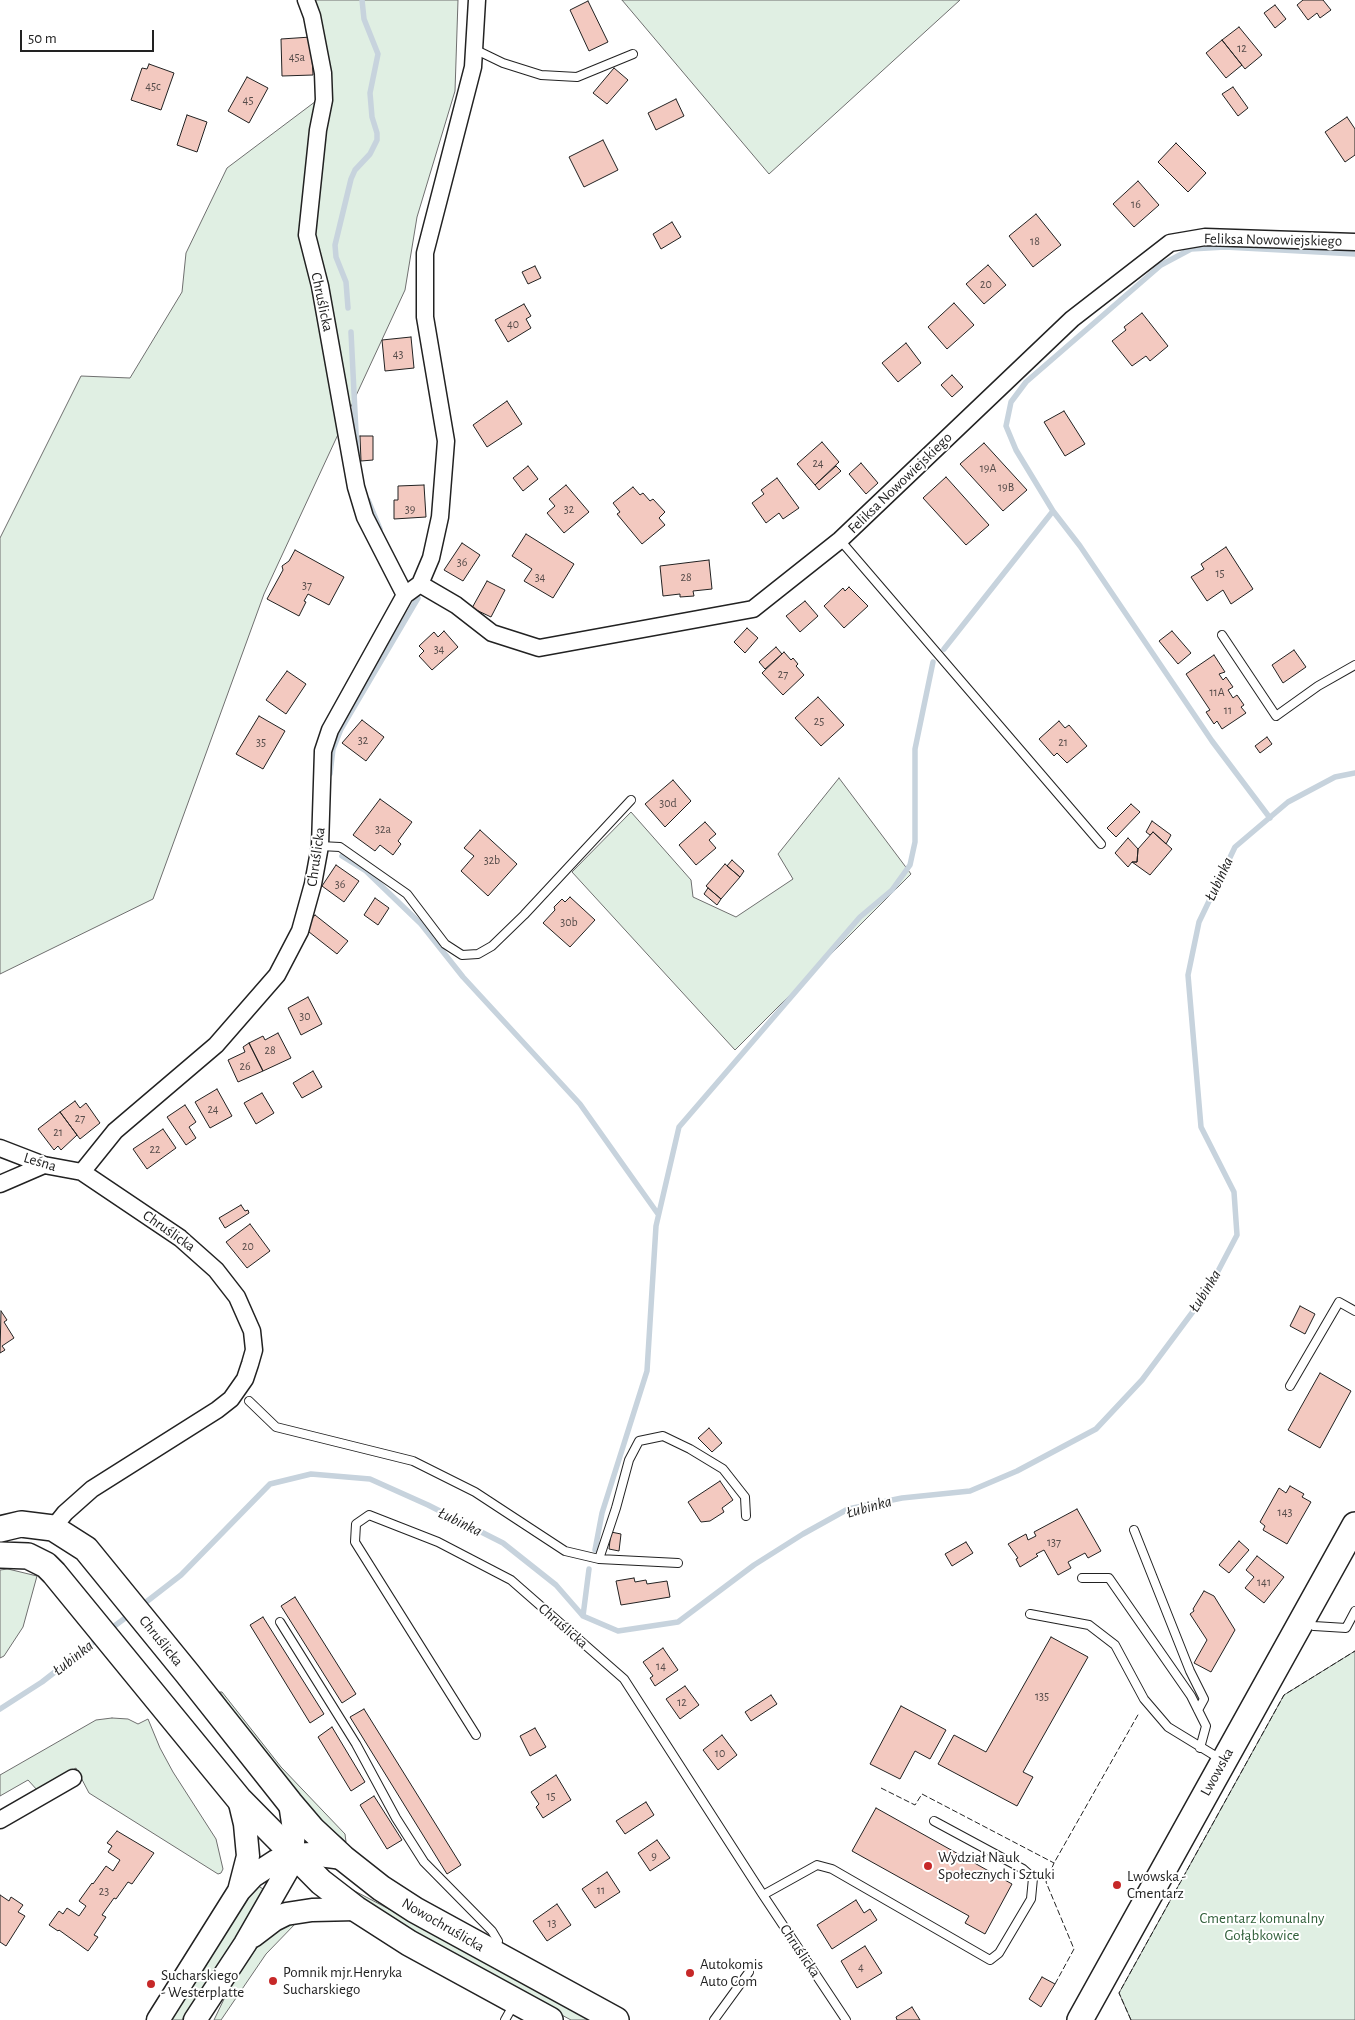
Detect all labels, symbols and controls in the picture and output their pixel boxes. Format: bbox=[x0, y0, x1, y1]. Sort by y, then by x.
scale bar bbox=[22, 20, 156, 52]
text: 50 m bbox=[28, 31, 57, 46]
house number: 12 bbox=[1237, 41, 1247, 55]
house number: 45a bbox=[289, 50, 305, 64]
house number: 45c bbox=[145, 79, 161, 93]
house number: 45 bbox=[243, 93, 253, 107]
house number: 16 bbox=[1131, 197, 1141, 211]
street label: Feliksa Nowowiejskiego bbox=[1204, 230, 1342, 250]
house number: 18 bbox=[1030, 234, 1040, 248]
street label: Chruślicka bbox=[307, 271, 337, 333]
house number: 20 bbox=[980, 277, 992, 291]
house number: 40 bbox=[507, 317, 519, 331]
house number: 43 bbox=[393, 347, 403, 361]
street label: Feliksa Nowowiejskiego bbox=[844, 429, 956, 537]
house number: 24 bbox=[812, 456, 824, 470]
house number: 19A bbox=[980, 461, 996, 475]
house number: 19B bbox=[998, 480, 1014, 494]
house number: 39 bbox=[405, 502, 415, 516]
house number: 32 bbox=[564, 502, 574, 516]
house number: 36 bbox=[457, 555, 467, 569]
house number: 15 bbox=[1215, 566, 1225, 580]
house number: 34 bbox=[535, 570, 545, 584]
house number: 28 bbox=[680, 570, 692, 584]
house number: 37 bbox=[302, 578, 312, 592]
house number: 34 bbox=[434, 642, 444, 656]
house number: 27 bbox=[778, 667, 788, 681]
house number: 11A bbox=[1209, 685, 1225, 699]
house number: 11 bbox=[1224, 703, 1232, 717]
house number: 25 bbox=[814, 714, 824, 728]
house number: 32 bbox=[358, 733, 368, 747]
house number: 35 bbox=[256, 735, 266, 749]
house number: 21 bbox=[1058, 735, 1068, 749]
house number: 30d bbox=[659, 796, 677, 810]
house number: 32a bbox=[375, 822, 391, 836]
street label: Chruślicka bbox=[303, 826, 329, 888]
house number: 32b bbox=[484, 853, 500, 867]
water label: Łubinka bbox=[1201, 854, 1237, 904]
house number: 36 bbox=[335, 877, 345, 891]
house number: 30b bbox=[560, 915, 578, 929]
house number: 30 bbox=[299, 1009, 311, 1023]
house number: 28 bbox=[264, 1043, 276, 1057]
house number: 26 bbox=[239, 1059, 251, 1073]
house number: 24 bbox=[207, 1102, 219, 1116]
house number: 27 bbox=[75, 1111, 85, 1125]
house number: 21 bbox=[53, 1125, 63, 1139]
house number: 22 bbox=[150, 1142, 160, 1156]
street label: Leśna bbox=[22, 1149, 58, 1175]
street label: Chruślicka bbox=[139, 1206, 199, 1256]
house number: 20 bbox=[242, 1239, 254, 1253]
water label: Łubinka bbox=[1185, 1266, 1225, 1316]
water label: Łubinka bbox=[844, 1492, 894, 1522]
water label: Łubinka bbox=[435, 1503, 485, 1541]
house number: 143 bbox=[1278, 1505, 1292, 1519]
house number: 137 bbox=[1047, 1535, 1061, 1549]
house number: 141 bbox=[1257, 1575, 1271, 1589]
street label: Chruślicka bbox=[534, 1600, 592, 1652]
street label: Chruślicka bbox=[135, 1612, 187, 1670]
water label: Łubinka bbox=[49, 1636, 97, 1680]
house number: 14 bbox=[656, 1659, 666, 1673]
house number: 135 bbox=[1035, 1689, 1049, 1703]
house number: 12 bbox=[677, 1695, 687, 1709]
street label: Lwowska bbox=[1197, 1745, 1237, 1799]
house number: 10 bbox=[715, 1746, 725, 1760]
house number: 15 bbox=[546, 1789, 556, 1803]
place label: Wydział Nauk Społecznych i Sztuki bbox=[938, 1848, 1055, 1883]
house number: 9 bbox=[651, 1849, 657, 1863]
marker: Wydział Nauk Społecznych i Sztuki bbox=[922, 1860, 934, 1872]
place label: Lwowska - Cmentarz bbox=[1127, 1867, 1186, 1902]
marker: Lwowska - Cmentarz bbox=[1111, 1879, 1123, 1891]
house number: 11 bbox=[597, 1883, 605, 1897]
house number: 23 bbox=[99, 1884, 109, 1898]
street label: Nowochruślicka bbox=[398, 1894, 488, 1956]
park label: Cmentarz komunalny Gołąbkowice bbox=[1200, 1909, 1324, 1944]
house number: 13 bbox=[547, 1916, 557, 1930]
street label: Chruślicka bbox=[776, 1921, 824, 1981]
place label: Autokomis Auto Com bbox=[700, 1955, 763, 1990]
house number: 4 bbox=[858, 1960, 864, 1974]
place label: Pomnik mjr.Henryka Sucharskiego bbox=[283, 1963, 402, 1998]
place label: Sucharskiego - Westerplatte bbox=[161, 1966, 244, 2001]
marker: Autokomis Auto Com bbox=[684, 1967, 696, 1979]
marker: Pomnik mjr.Henryka Sucharskiego bbox=[267, 1975, 279, 1987]
marker: Sucharskiego - Westerplatte bbox=[145, 1978, 157, 1990]

